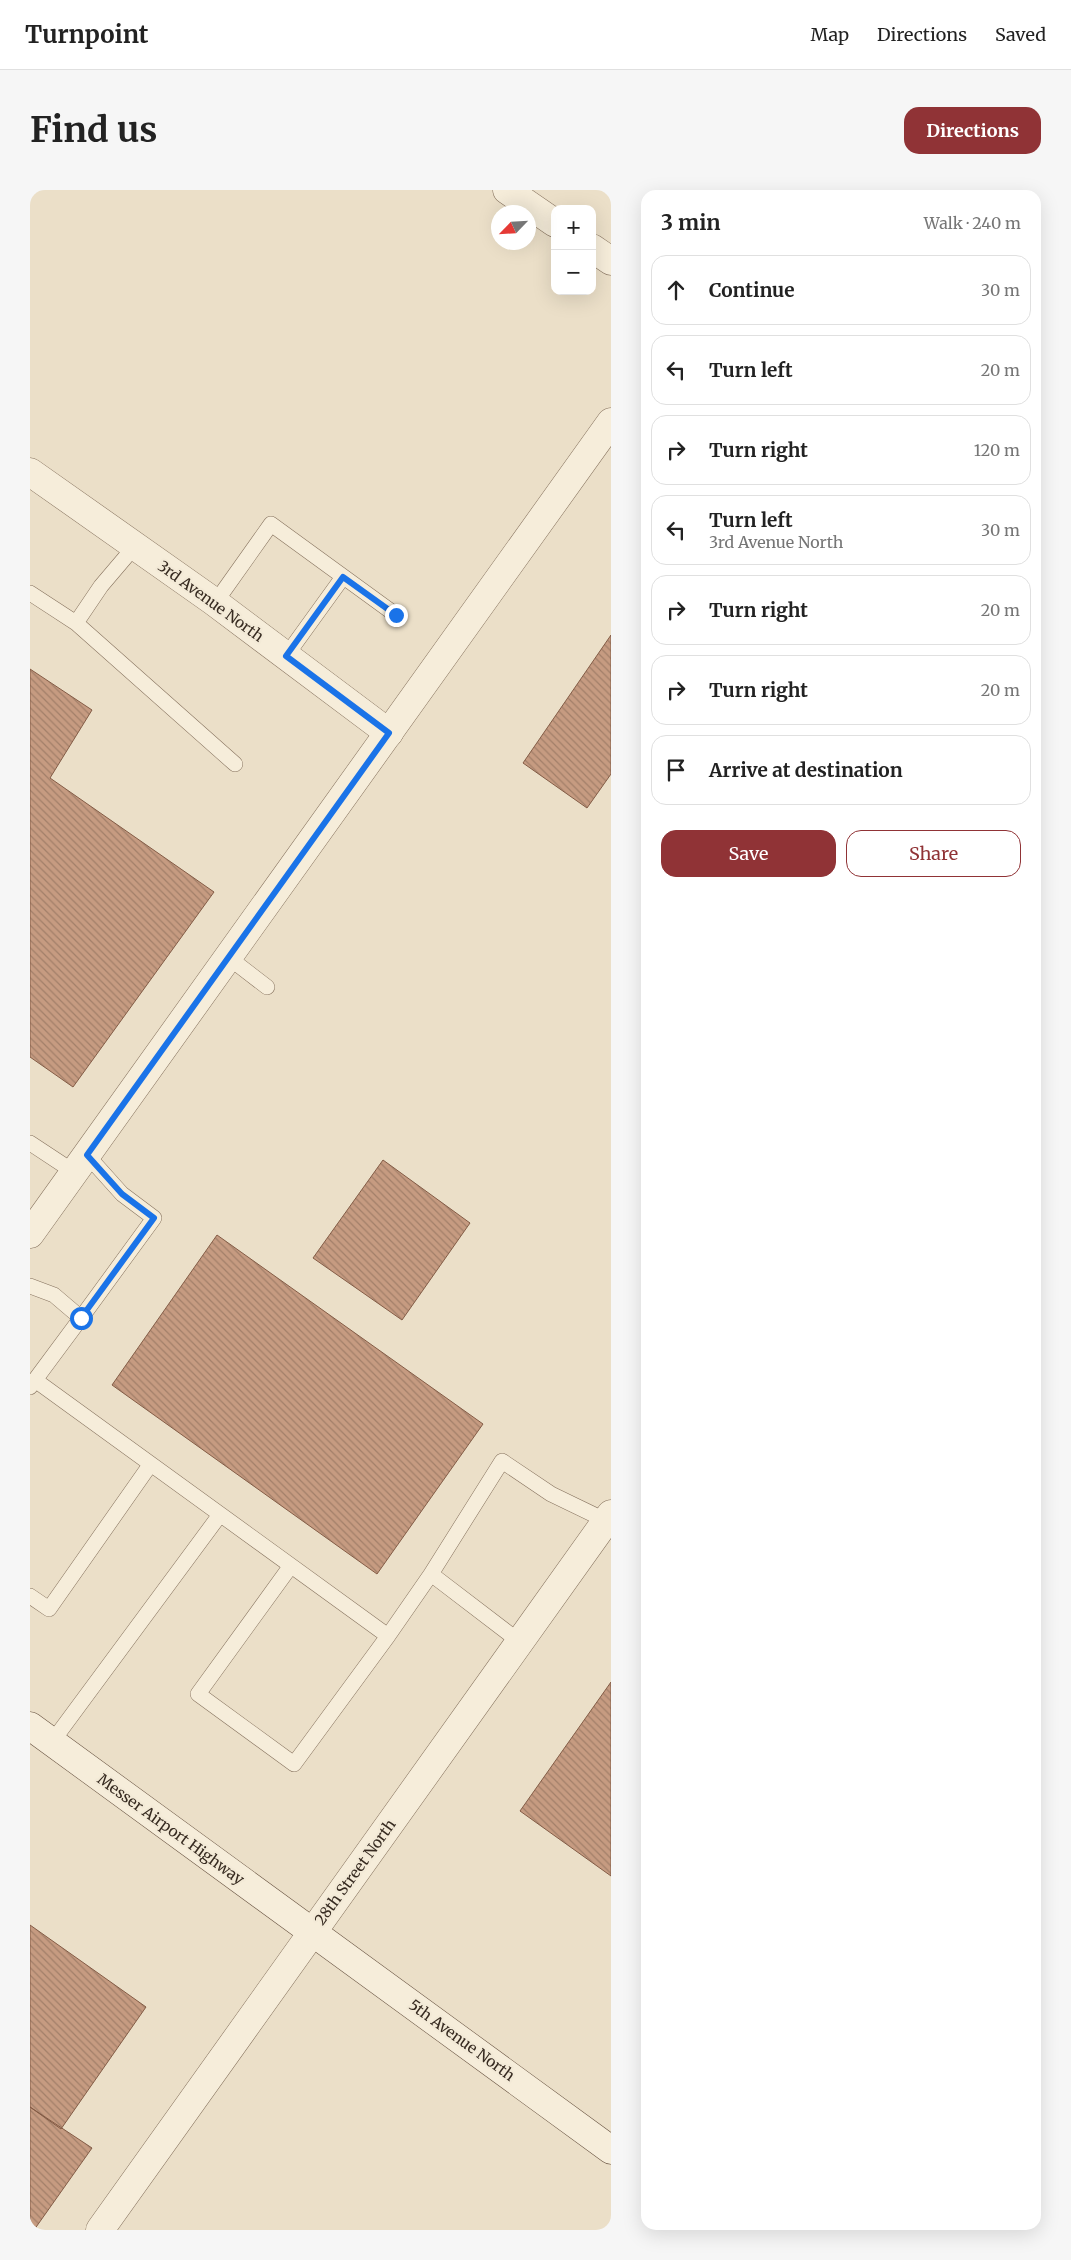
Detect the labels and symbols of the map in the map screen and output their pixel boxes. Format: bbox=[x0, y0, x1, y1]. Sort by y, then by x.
north arrow bbox=[491, 205, 536, 250]
street label: 3rd Avenue North bbox=[154, 556, 268, 646]
route end bbox=[385, 604, 408, 627]
route start bbox=[70, 1307, 93, 1330]
street label: Messer Airport Highway bbox=[94, 1769, 248, 1889]
street label: 28th Street North bbox=[310, 1815, 400, 1929]
street label: 5th Avenue North bbox=[405, 1995, 519, 2085]

